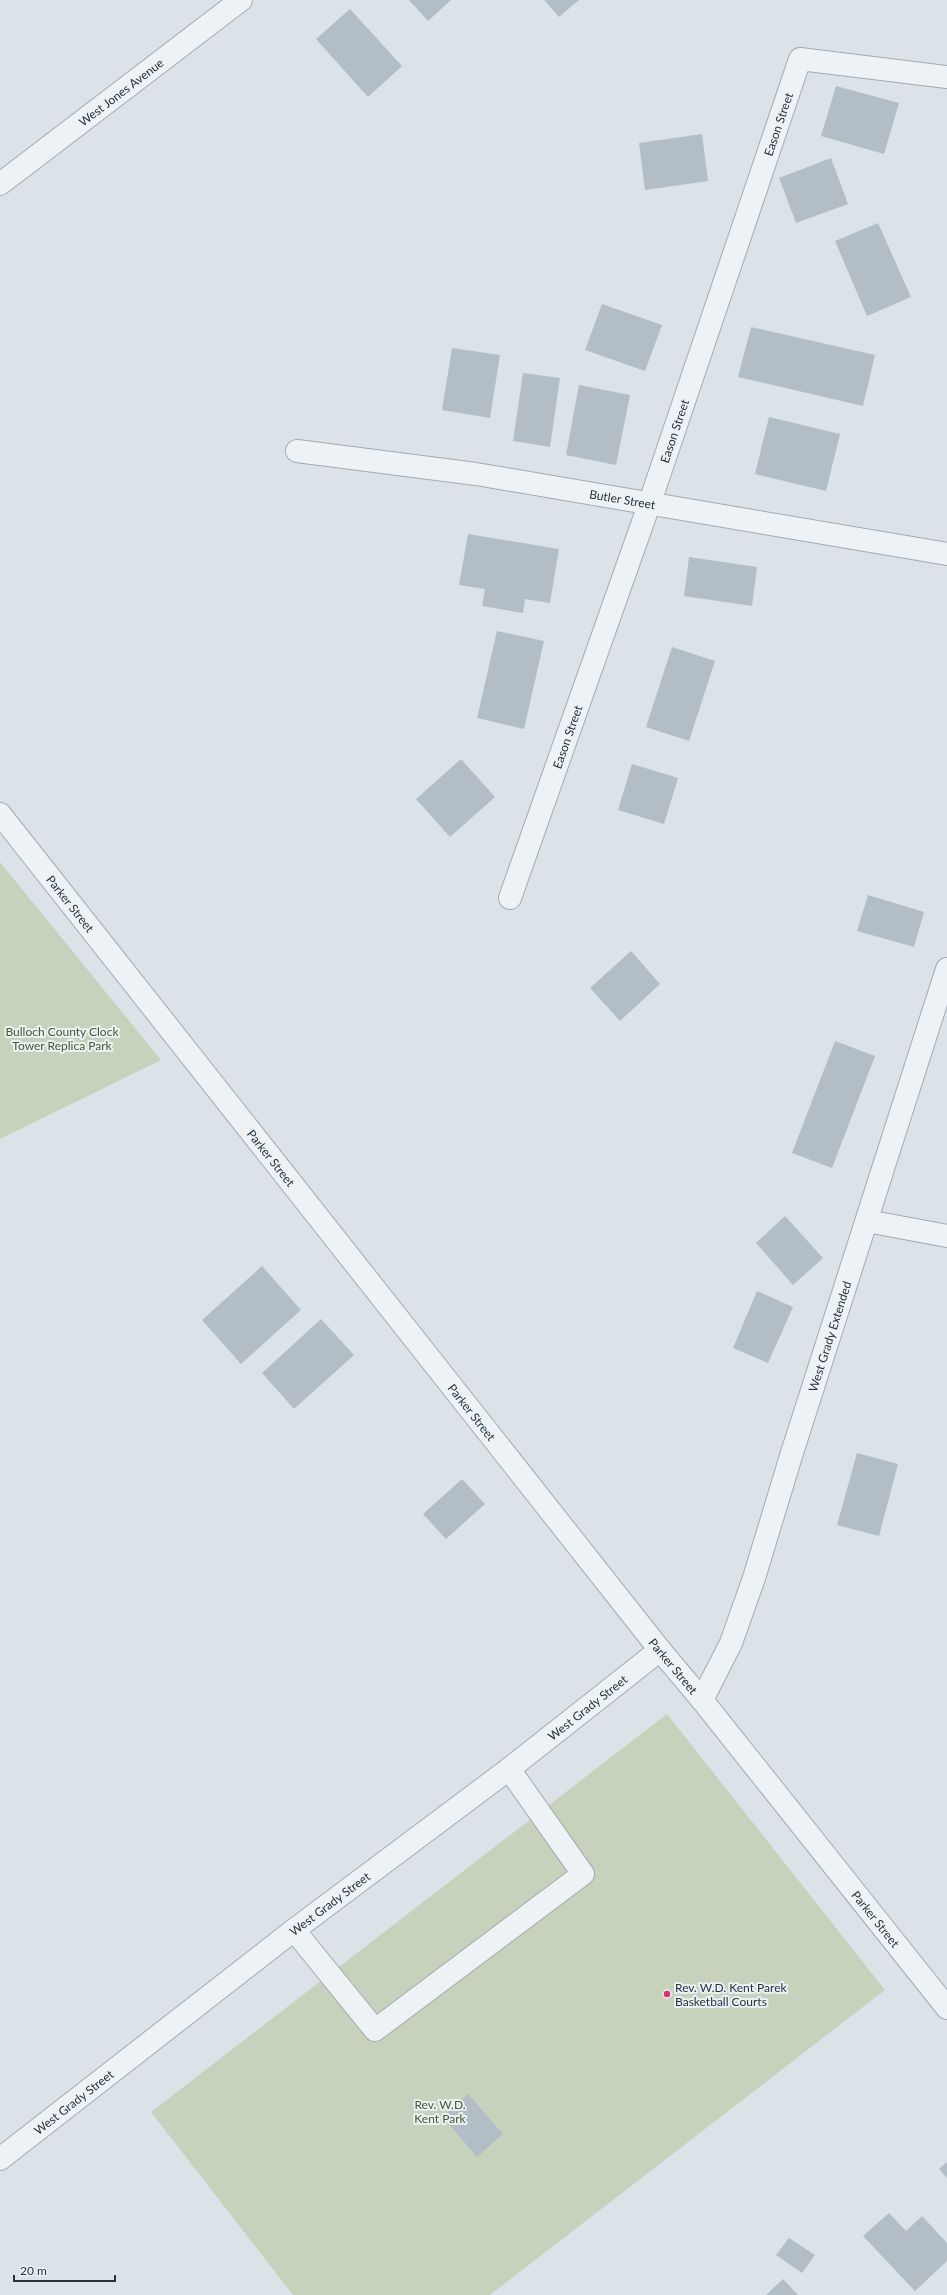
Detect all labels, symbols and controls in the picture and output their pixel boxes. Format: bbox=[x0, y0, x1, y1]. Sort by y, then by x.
street label: West Jones Avenue bbox=[75, 55, 166, 129]
street label: Eason Street bbox=[760, 90, 796, 158]
street label: Eason Street bbox=[656, 397, 692, 465]
street label: Butler Street bbox=[588, 486, 657, 512]
street label: Eason Street bbox=[549, 702, 585, 771]
street label: Parker Street bbox=[44, 872, 98, 935]
park label: Bulloch County Clock Tower Replica Park bbox=[5, 1024, 119, 1053]
street label: Parker Street bbox=[244, 1126, 299, 1190]
street label: West Grady Extended bbox=[805, 1279, 854, 1394]
street label: Parker Street bbox=[445, 1381, 500, 1444]
street label: Parker Street bbox=[646, 1635, 702, 1697]
street label: West Grady Street bbox=[545, 1671, 631, 1743]
street label: West Grady Street bbox=[286, 1868, 373, 1938]
street label: Parker Street bbox=[849, 1887, 904, 1951]
place label: Rev. W.D. Kent Parek Basketball Courts bbox=[675, 1980, 787, 2009]
marker: Rev. W.D. Kent Parek Basketball Courts bbox=[662, 1989, 672, 1999]
street label: West Grady Street bbox=[31, 2066, 117, 2138]
park label: Rev. W.D. Kent Park bbox=[414, 2097, 467, 2126]
scale bar bbox=[14, 2257, 115, 2283]
text: 20 m bbox=[20, 2263, 47, 2278]

